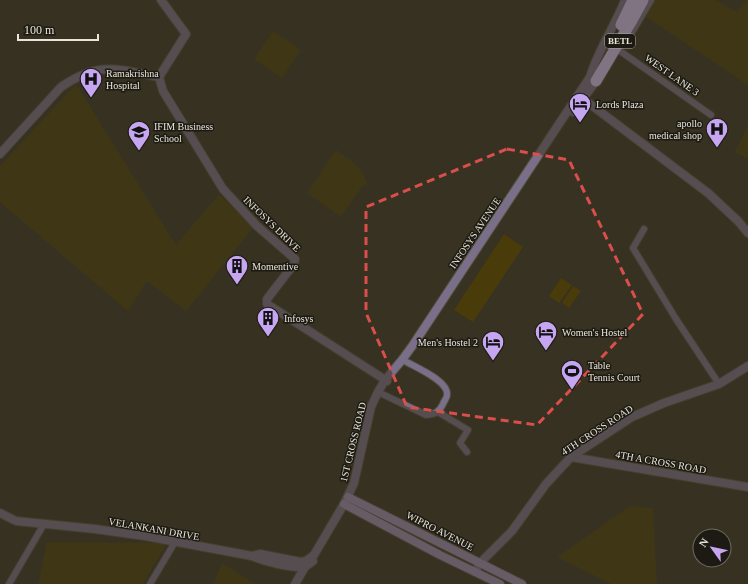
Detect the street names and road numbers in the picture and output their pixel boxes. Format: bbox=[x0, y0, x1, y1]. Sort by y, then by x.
road number: BETL bbox=[605, 34, 635, 48]
street label: WEST LANE 3 bbox=[643, 52, 701, 98]
street label: INFOSYS DRIVE bbox=[241, 194, 303, 254]
street label: INFOSYS AVENUE bbox=[447, 195, 503, 271]
street label: 1ST CROSS ROAD bbox=[338, 401, 368, 483]
street label: 4TH CROSS ROAD bbox=[559, 403, 635, 457]
street label: 4TH A CROSS ROAD bbox=[615, 449, 707, 475]
street label: WIPRO AVENUE bbox=[405, 509, 475, 553]
street label: VELANKANI DRIVE bbox=[108, 516, 200, 542]

